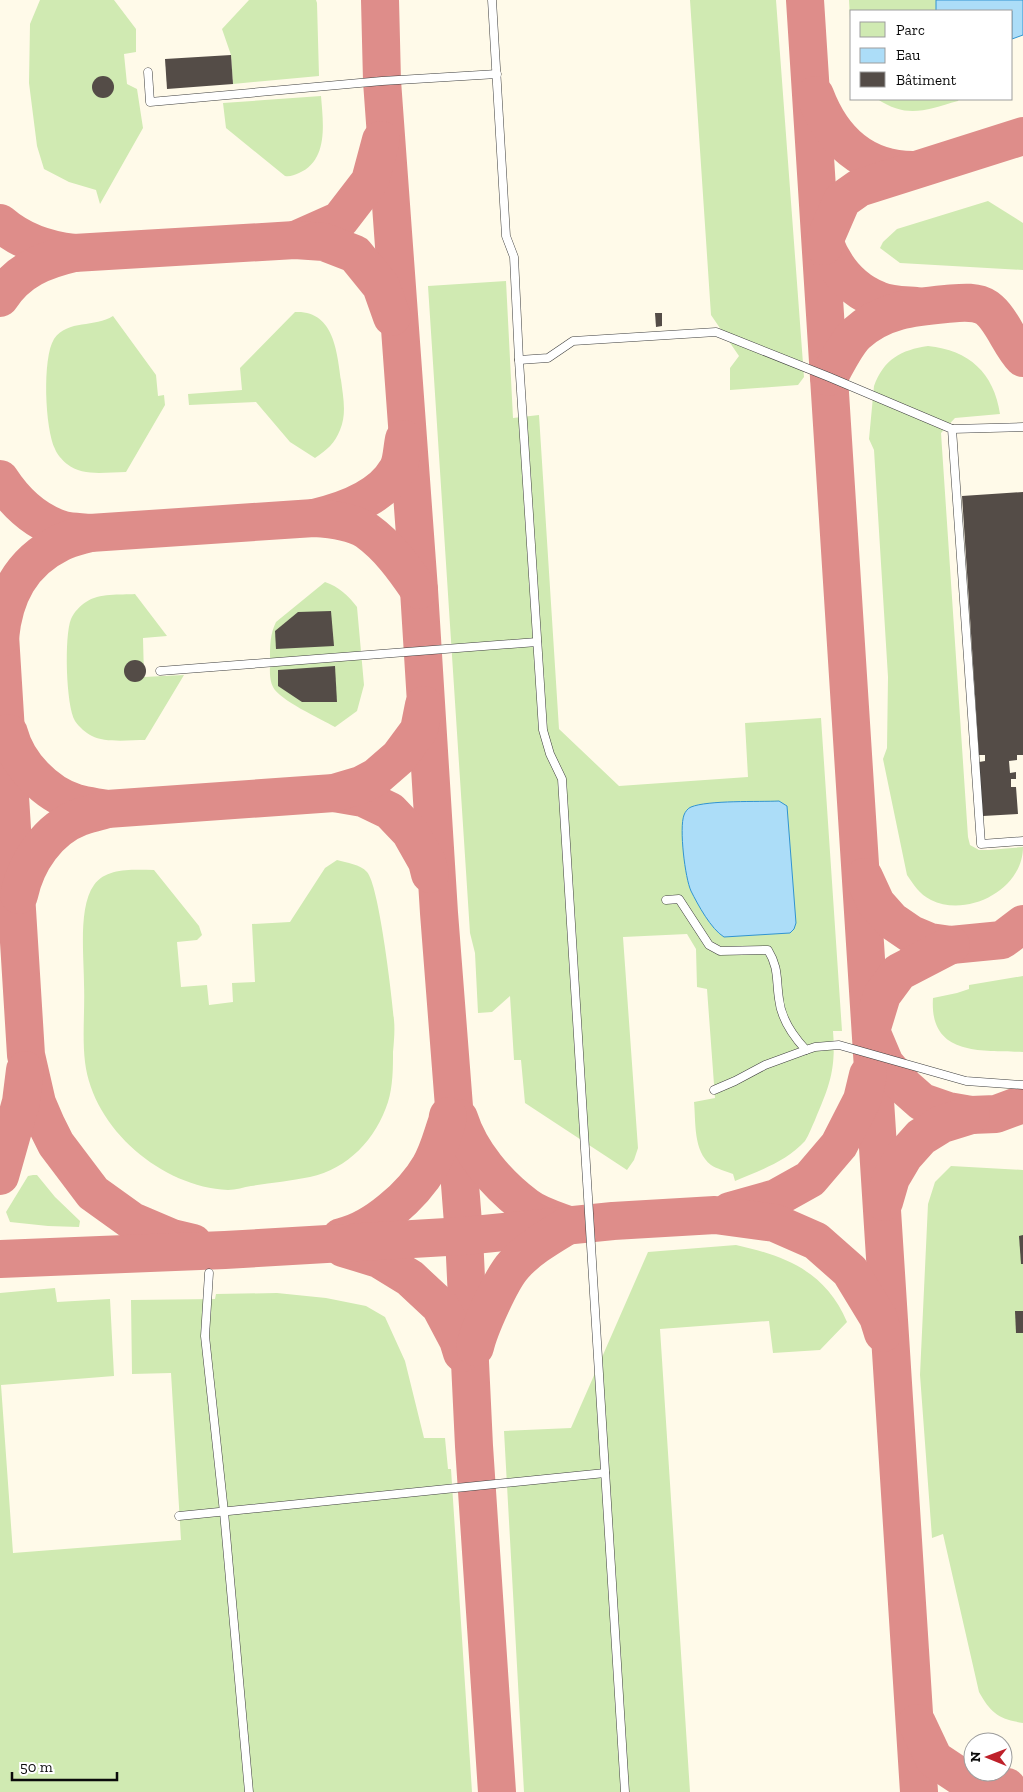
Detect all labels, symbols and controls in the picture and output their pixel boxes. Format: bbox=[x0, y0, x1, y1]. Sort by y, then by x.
legend bbox=[850, 10, 1013, 100]
text: Parc bbox=[896, 21, 925, 39]
text: Eau bbox=[896, 46, 921, 64]
text: Bâtiment bbox=[896, 71, 957, 89]
north arrow bbox=[963, 1732, 1013, 1782]
scale bar bbox=[12, 1750, 118, 1782]
text: N bbox=[967, 1751, 984, 1762]
text: 50 m bbox=[20, 1758, 53, 1776]

